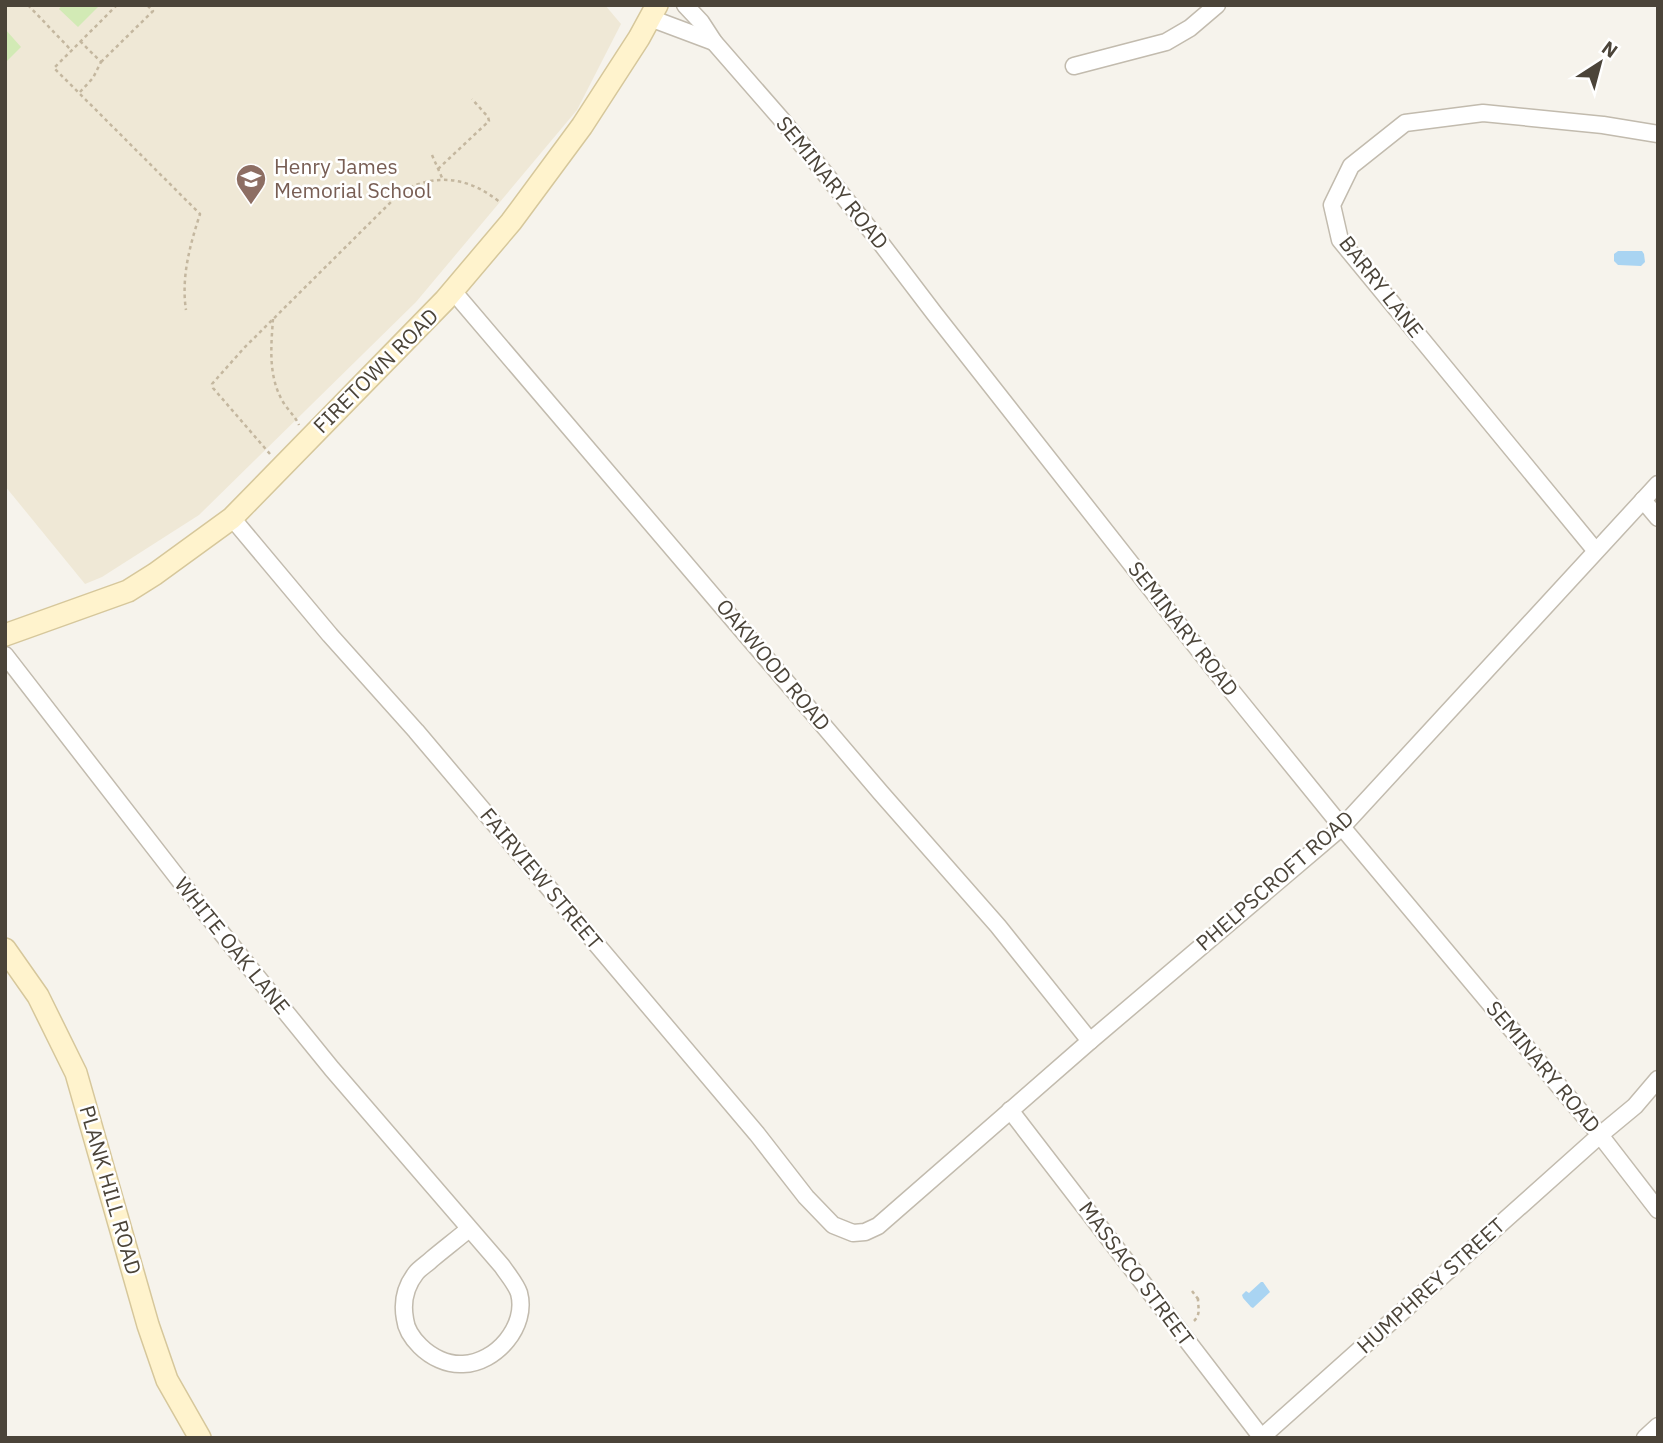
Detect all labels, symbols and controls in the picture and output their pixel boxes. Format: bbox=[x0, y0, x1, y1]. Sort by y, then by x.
north arrow bbox=[1565, 28, 1635, 98]
text: N bbox=[1597, 35, 1623, 63]
street label: SEMINARY ROAD bbox=[770, 110, 895, 255]
place label: Henry James Memorial School bbox=[274, 152, 432, 204]
school or university icon: Henry James Memorial School bbox=[234, 162, 268, 206]
street label: BARRY LANE bbox=[1333, 230, 1430, 343]
street label: FIRETOWN ROAD bbox=[307, 302, 444, 439]
street label: SEMINARY ROAD bbox=[1122, 555, 1245, 701]
street label: OAKWOOD ROAD bbox=[710, 593, 837, 736]
street label: FAIRVIEW STREET bbox=[474, 802, 609, 955]
street label: PHELPSCROFT ROAD bbox=[1190, 804, 1359, 957]
street label: WHITE OAK LANE bbox=[169, 871, 297, 1020]
street label: SEMINARY ROAD bbox=[1480, 995, 1607, 1138]
street label: PLANK HILL ROAD bbox=[73, 1102, 149, 1278]
street label: MASSACO STREET bbox=[1073, 1195, 1200, 1351]
street label: HUMPHREY STREET bbox=[1350, 1211, 1510, 1359]

